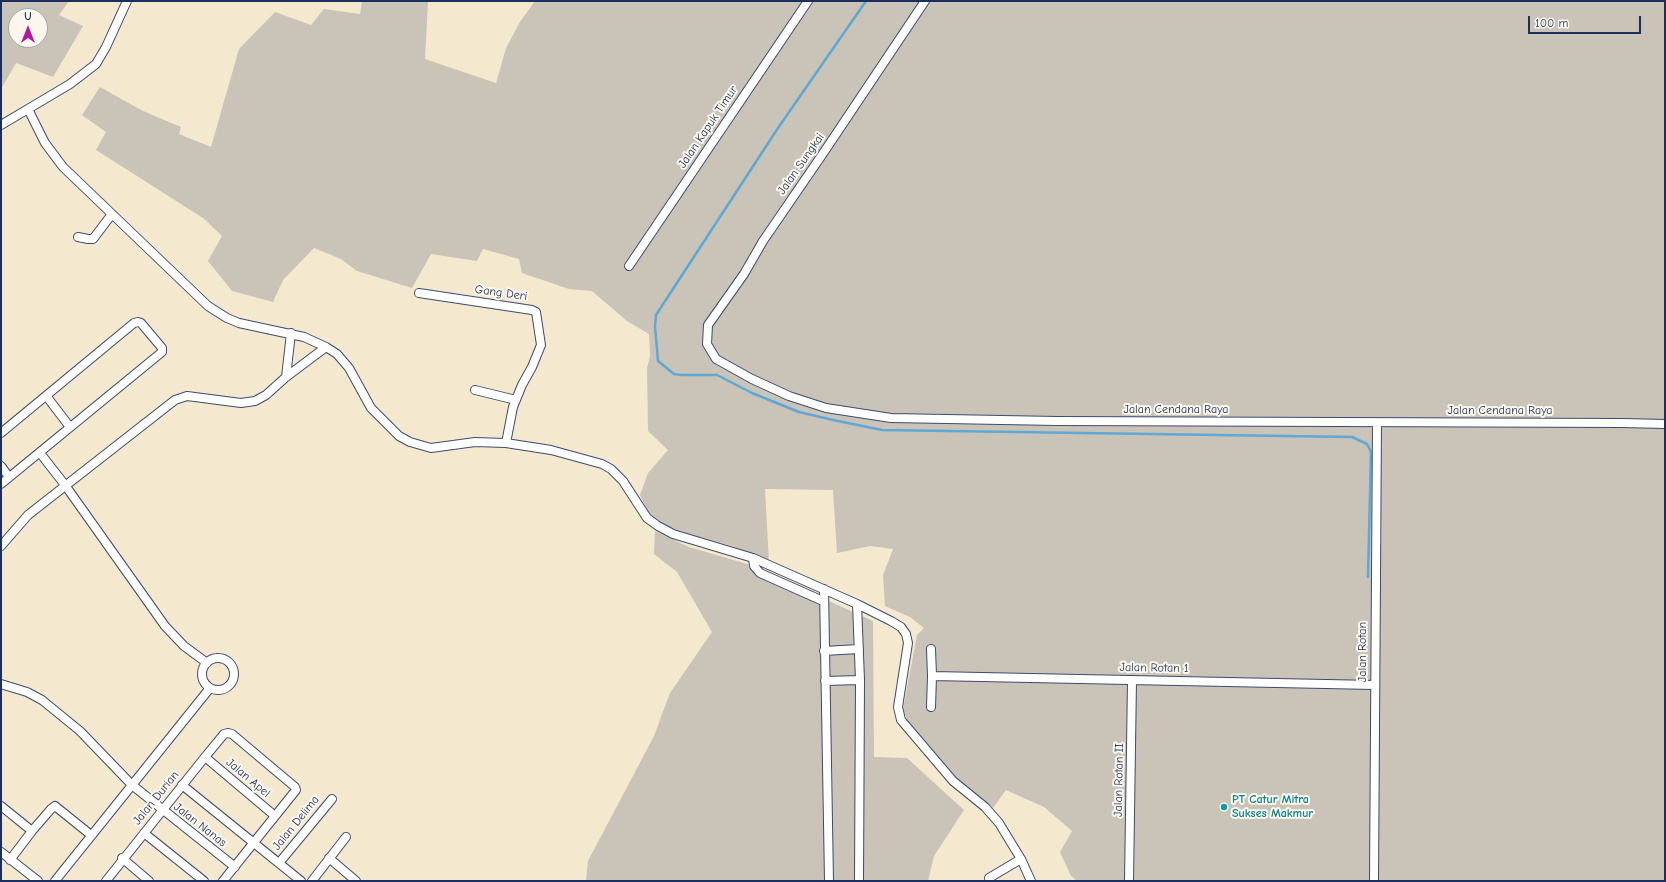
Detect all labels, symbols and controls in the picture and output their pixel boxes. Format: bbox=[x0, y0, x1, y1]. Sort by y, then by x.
north arrow bbox=[8, 8, 48, 48]
scale bar bbox=[1530, 8, 1643, 34]
text: U bbox=[24, 10, 32, 23]
text: 100 m bbox=[1535, 16, 1568, 30]
street label: Jalan Kapuk Timur bbox=[675, 83, 741, 171]
street label: Jalan Sungkai bbox=[775, 131, 827, 197]
street label: Gang Deri bbox=[474, 282, 528, 304]
street label: Jalan Cendana Raya bbox=[1123, 403, 1229, 417]
street label: Jalan Cendana Raya bbox=[1447, 404, 1553, 418]
street label: Jalan Rotan bbox=[1356, 622, 1370, 682]
street label: Jalan Rotan 1 bbox=[1119, 660, 1189, 676]
street label: Jalan Rotan II bbox=[1111, 743, 1127, 817]
street label: Jalan Apel bbox=[223, 755, 273, 801]
street label: Jalan Durian bbox=[130, 768, 182, 828]
street label: Jalan Delima bbox=[270, 793, 322, 853]
place label: PT Catur Mitra Sukses Makmur bbox=[1232, 793, 1313, 821]
street label: Jalan Nanas bbox=[171, 800, 229, 850]
marker: PT Catur Mitra Sukses Makmur bbox=[1219, 802, 1229, 812]

